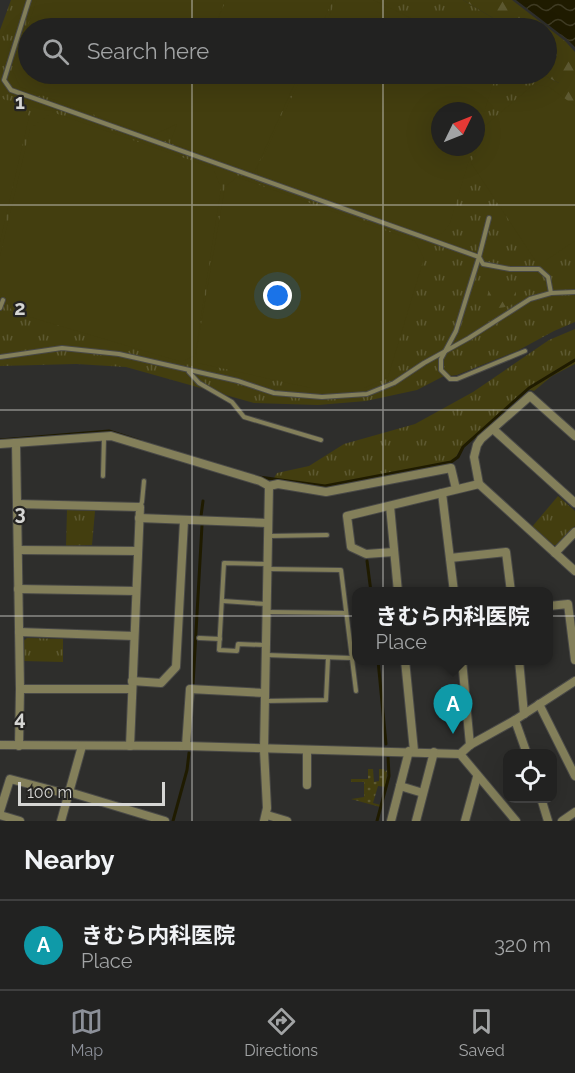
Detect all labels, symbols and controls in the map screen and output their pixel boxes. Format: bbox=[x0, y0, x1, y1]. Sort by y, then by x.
search box bbox=[18, 18, 557, 84]
icon: search bbox=[39, 35, 72, 68]
text: Search here bbox=[87, 38, 209, 64]
text: 1 bbox=[15, 90, 25, 114]
north arrow bbox=[431, 102, 485, 156]
your location bbox=[263, 281, 292, 310]
text: 2 bbox=[14, 296, 26, 320]
text: 3 bbox=[14, 501, 26, 525]
popup bbox=[352, 587, 553, 665]
text: きむら内科医院 bbox=[375, 603, 530, 629]
text: Place bbox=[375, 630, 427, 654]
pin: A bbox=[434, 684, 472, 734]
text: 4 bbox=[14, 706, 26, 730]
map controls bbox=[503, 749, 557, 803]
button: locate bbox=[503, 749, 557, 803]
scale bar bbox=[18, 779, 165, 806]
text: 100 m bbox=[27, 783, 72, 802]
text: Nearby bbox=[24, 845, 114, 875]
text: きむら内科医院 bbox=[81, 922, 235, 948]
text: A bbox=[37, 933, 50, 957]
text: 320 m bbox=[494, 933, 551, 957]
text: Place bbox=[81, 949, 132, 973]
tab: Map bbox=[70, 1005, 103, 1060]
tab: Directions bbox=[244, 1005, 318, 1060]
tab: Saved bbox=[459, 1005, 505, 1060]

